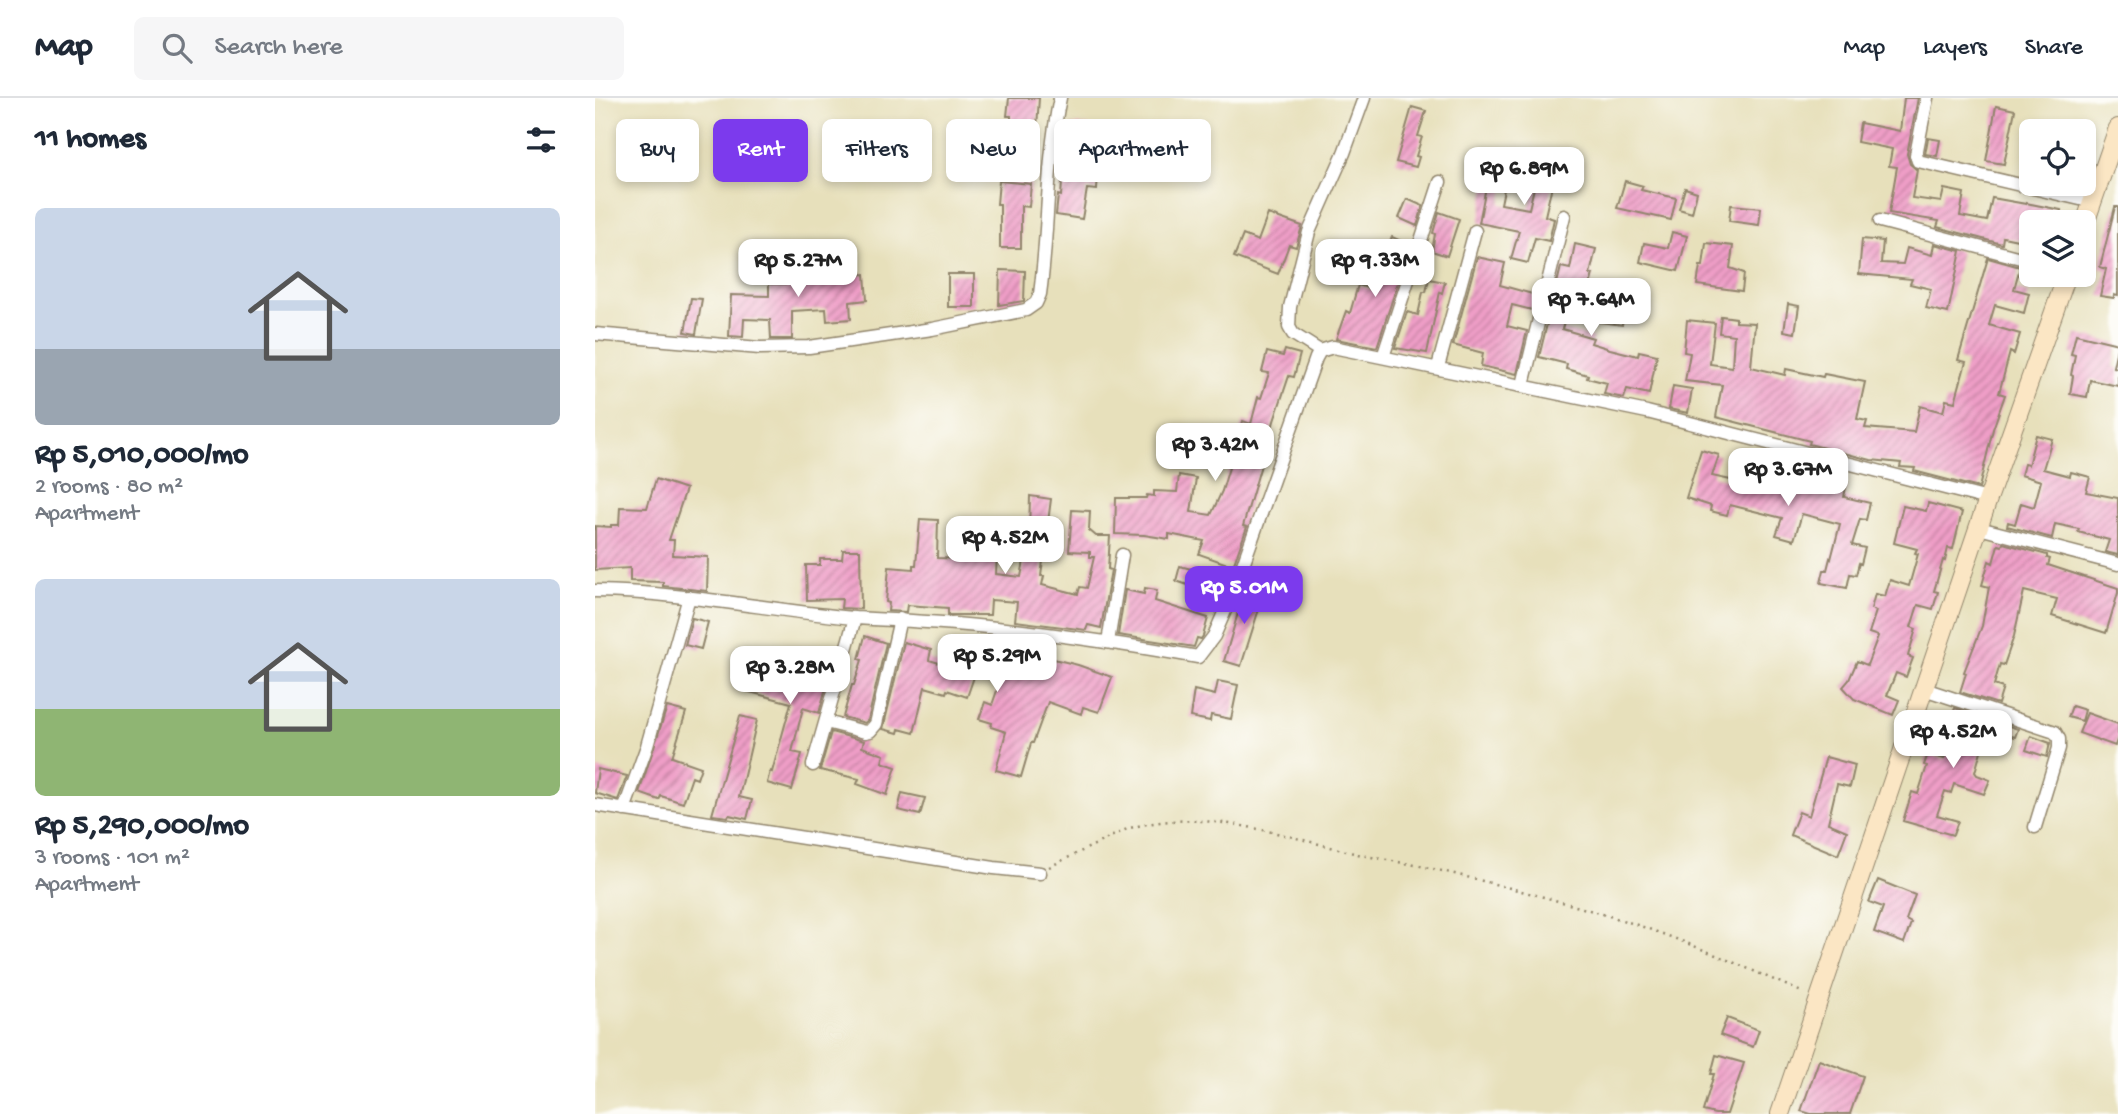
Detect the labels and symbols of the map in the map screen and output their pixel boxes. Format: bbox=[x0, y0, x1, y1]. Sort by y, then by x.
pin: Rp 6.89M bbox=[1452, 148, 1596, 207]
pin: Rp 5.27M bbox=[726, 240, 870, 299]
pin: Rp 9.33M bbox=[1303, 240, 1447, 299]
pin: Rp 7.64M bbox=[1519, 278, 1663, 338]
pin: Rp 3.42M bbox=[1143, 424, 1287, 483]
pin: Rp 3.67M bbox=[1716, 448, 1860, 508]
pin: Rp 4.52M bbox=[933, 517, 1077, 576]
pin: Rp 5.01M bbox=[1172, 566, 1316, 626]
pin: Rp 5.29M bbox=[925, 634, 1069, 694]
pin: Rp 3.28M bbox=[718, 646, 862, 706]
pin: Rp 4.52M bbox=[1881, 710, 2025, 770]

